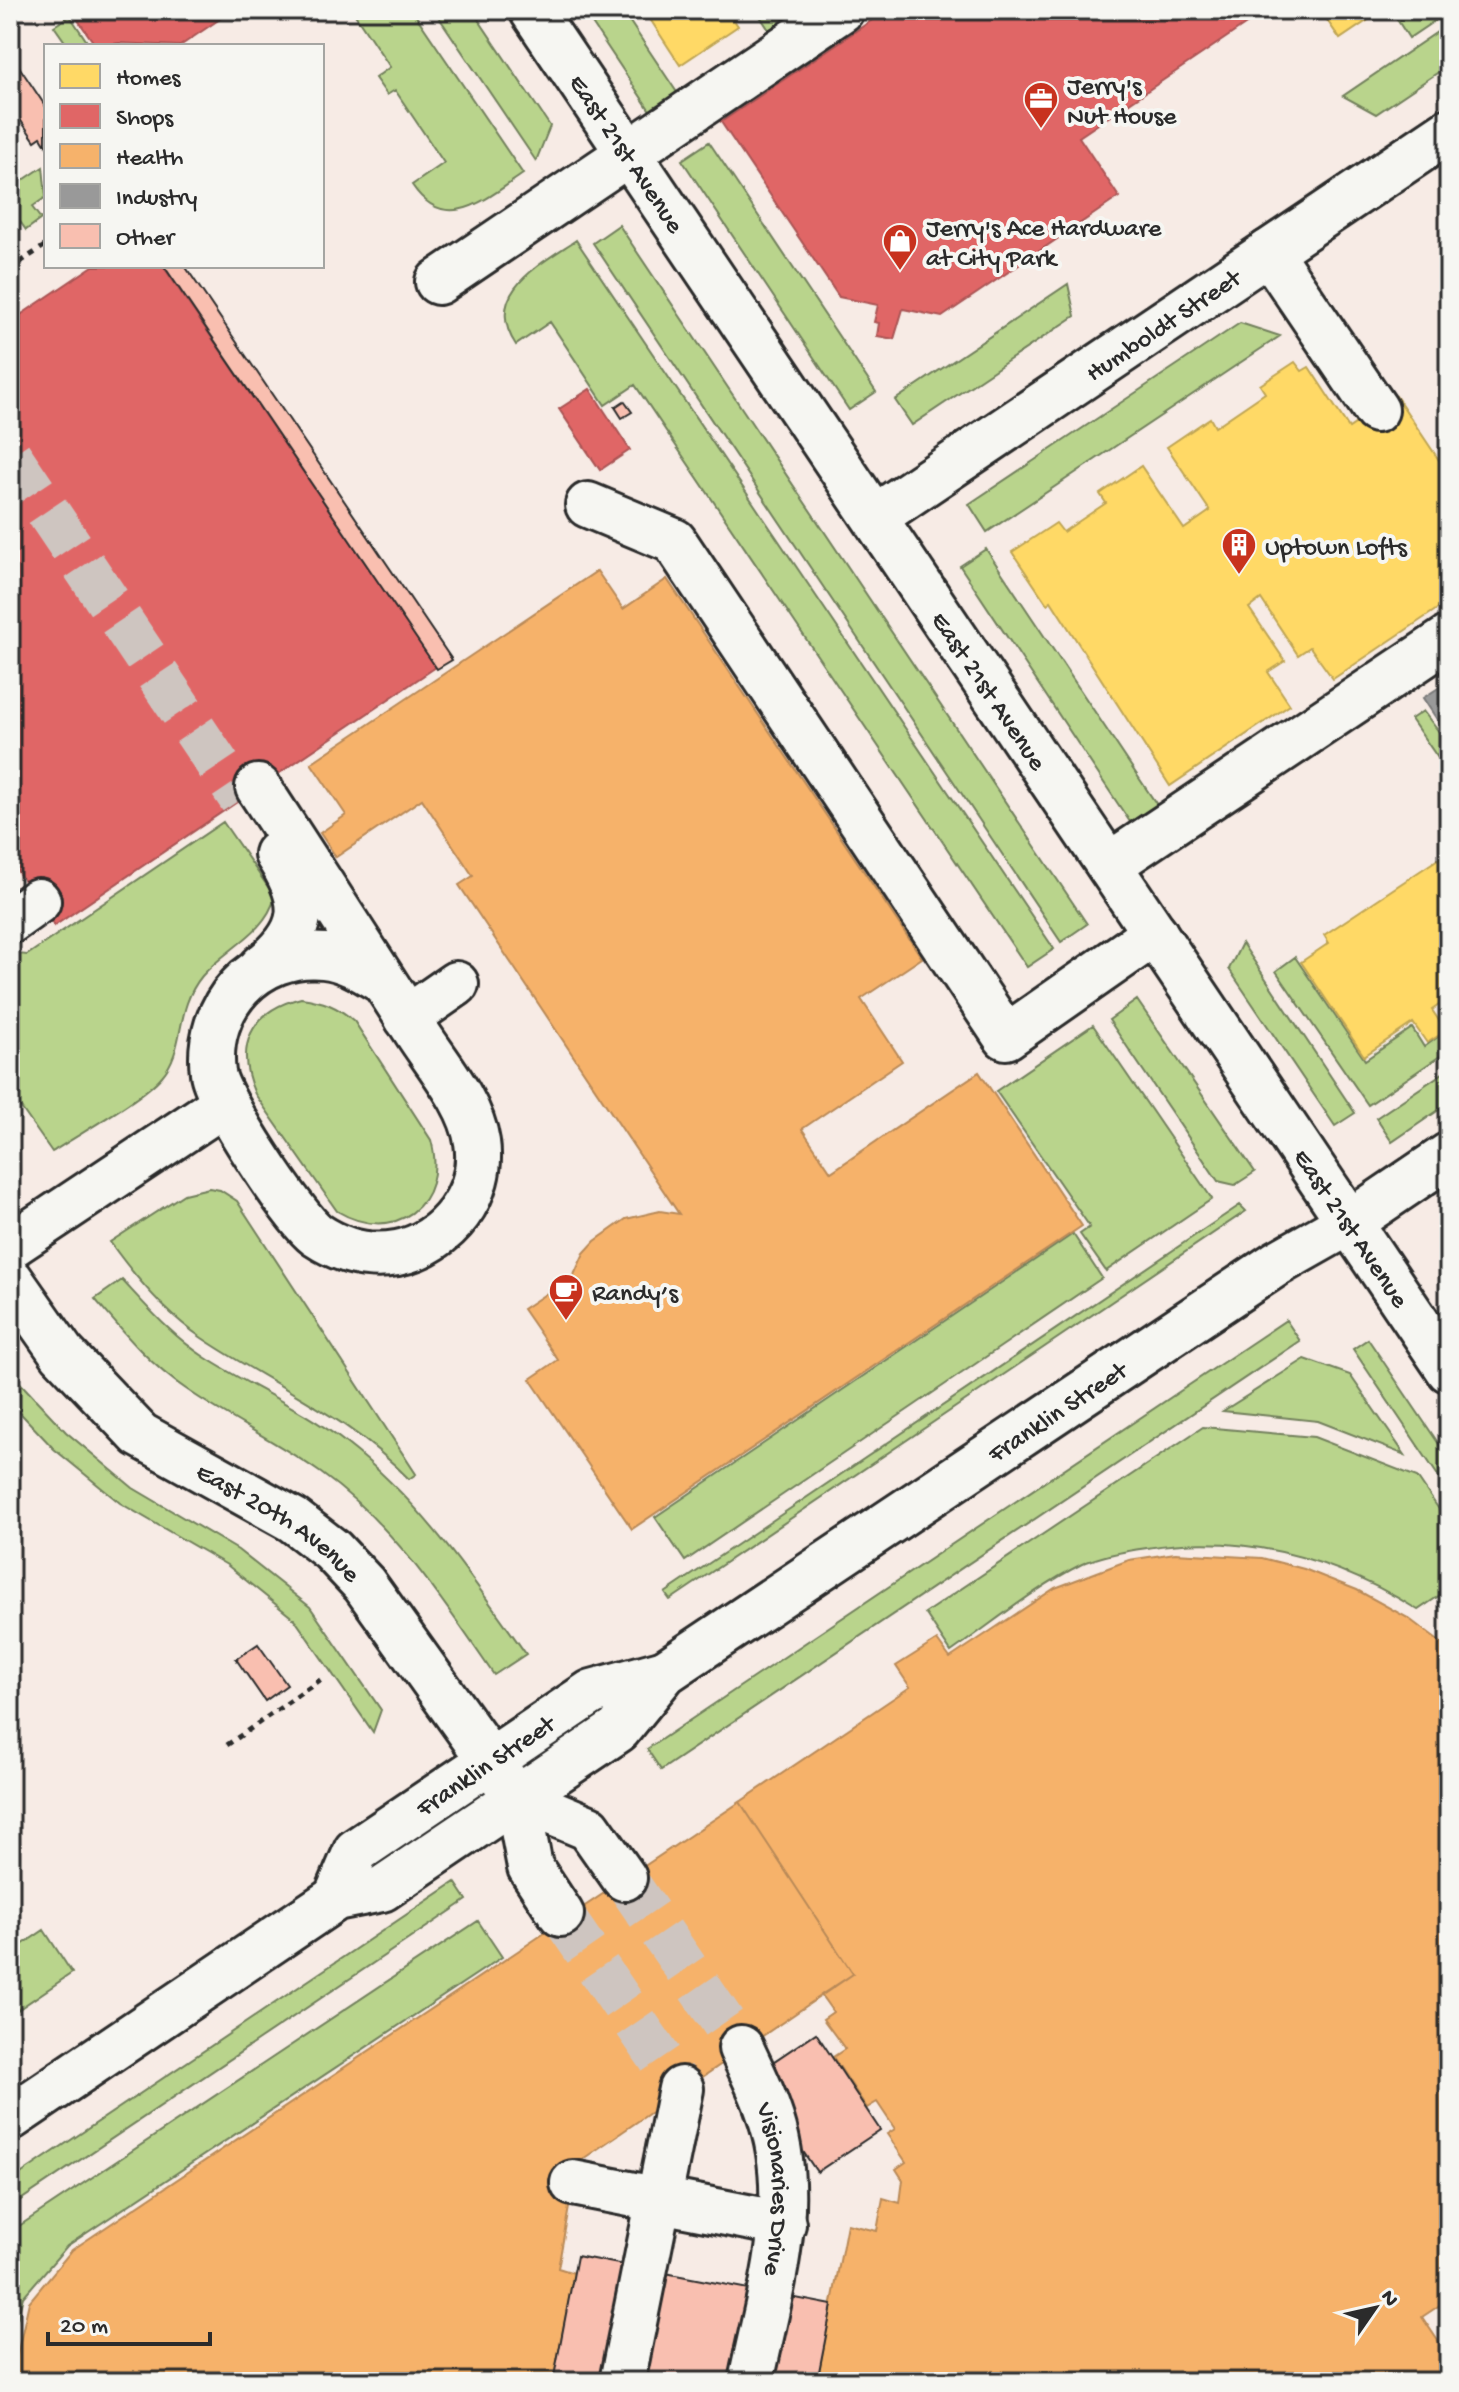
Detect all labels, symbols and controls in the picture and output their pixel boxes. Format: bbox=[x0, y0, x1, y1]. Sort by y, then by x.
legend bbox=[44, 44, 324, 268]
text: Homes bbox=[116, 65, 182, 94]
street label: East 21st Avenue bbox=[560, 70, 689, 241]
place label: Jerry's Nut House bbox=[1067, 73, 1177, 134]
office icon: Jerry's Nut House bbox=[1022, 80, 1060, 130]
text: Shops bbox=[116, 105, 174, 134]
text: Health bbox=[116, 145, 183, 174]
text: Industry bbox=[116, 185, 198, 214]
place label: Jerry's Ace Hardware at City Park bbox=[926, 215, 1162, 276]
shop icon: Jerry's Ace Hardware at City Park bbox=[881, 222, 919, 272]
text: Other bbox=[116, 225, 177, 254]
street label: Humboldt Street bbox=[1081, 263, 1250, 391]
building icon: Uptown Lofts bbox=[1220, 526, 1258, 576]
place label: Uptown Lofts bbox=[1265, 534, 1408, 565]
street label: East 21st Avenue bbox=[922, 607, 1052, 778]
street label: East 21st Avenue bbox=[1284, 1144, 1414, 1315]
cafe icon: Randy’s bbox=[547, 1272, 585, 1322]
place label: Randy’s bbox=[592, 1280, 680, 1311]
street label: Franklin Street bbox=[983, 1356, 1136, 1472]
street label: East 20th Avenue bbox=[189, 1458, 366, 1591]
street label: Franklin Street bbox=[411, 1709, 564, 1826]
street label: Visionaries Drive bbox=[746, 2098, 793, 2279]
north arrow bbox=[1335, 2268, 1415, 2348]
text: N bbox=[1373, 2286, 1403, 2312]
scale bar bbox=[48, 2296, 210, 2346]
text: 20 m bbox=[60, 2313, 108, 2342]

